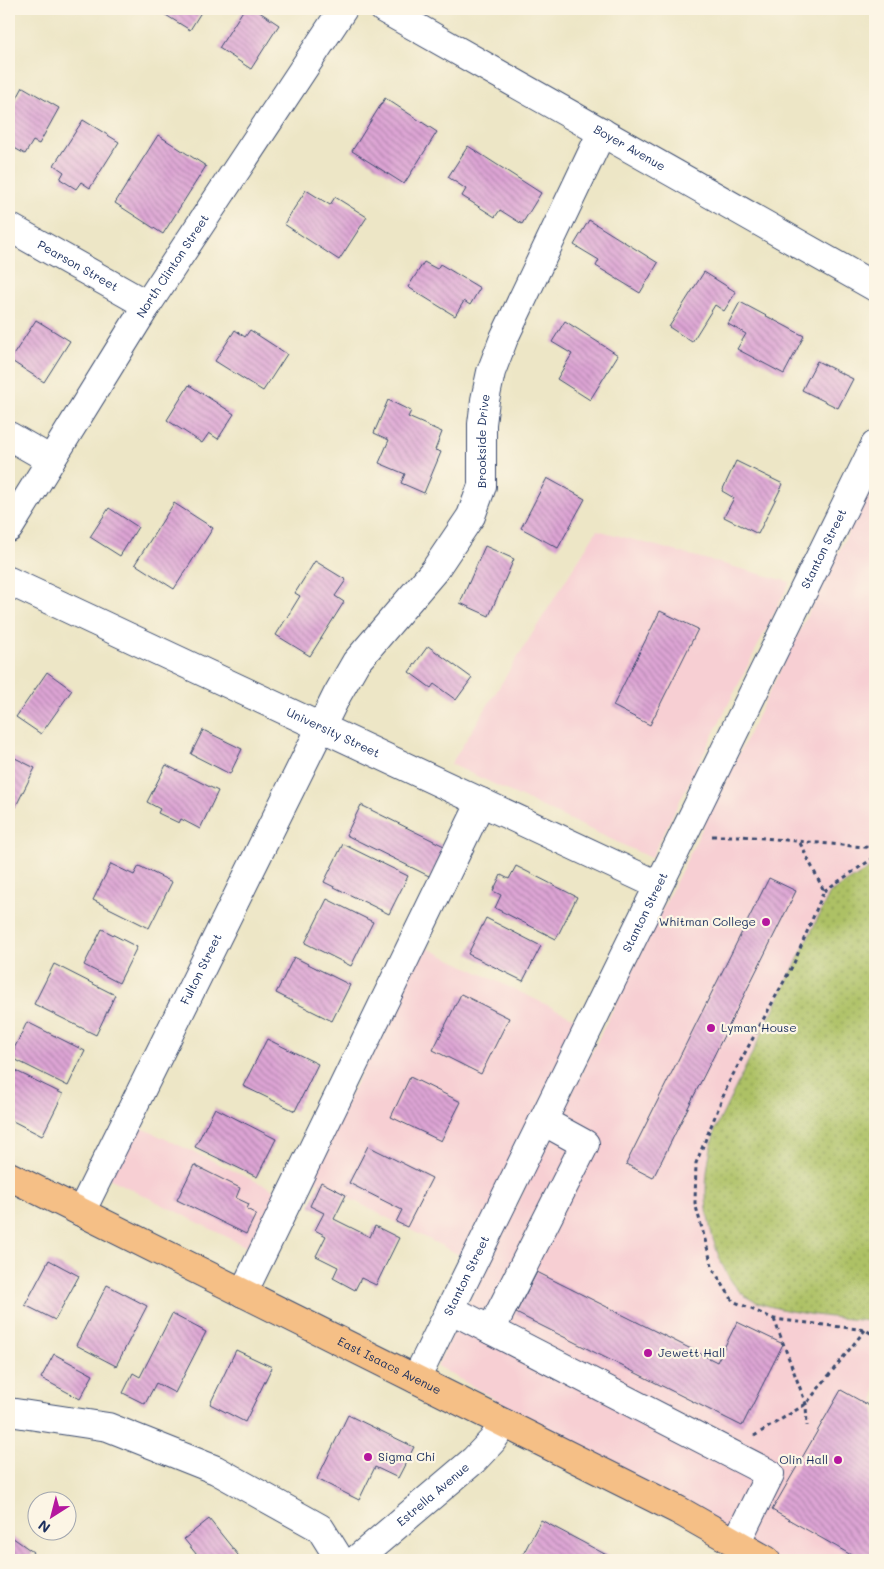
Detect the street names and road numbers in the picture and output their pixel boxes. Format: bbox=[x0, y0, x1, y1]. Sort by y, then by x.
street label: Boyer Avenue bbox=[591, 120, 669, 174]
street label: North Clinton Street bbox=[132, 211, 212, 320]
street label: Pearson Street bbox=[35, 236, 121, 294]
street label: Brookside Drive bbox=[473, 392, 493, 488]
street label: Stanton Street bbox=[797, 506, 850, 591]
street label: University Street bbox=[284, 703, 383, 761]
street label: Stanton Street bbox=[618, 869, 671, 955]
street label: Fulton Street bbox=[176, 930, 225, 1007]
street label: Stanton Street bbox=[439, 1233, 492, 1318]
street label: East Isaacs Avenue bbox=[335, 1332, 444, 1398]
street label: Estrella Avenue bbox=[393, 1459, 472, 1529]

